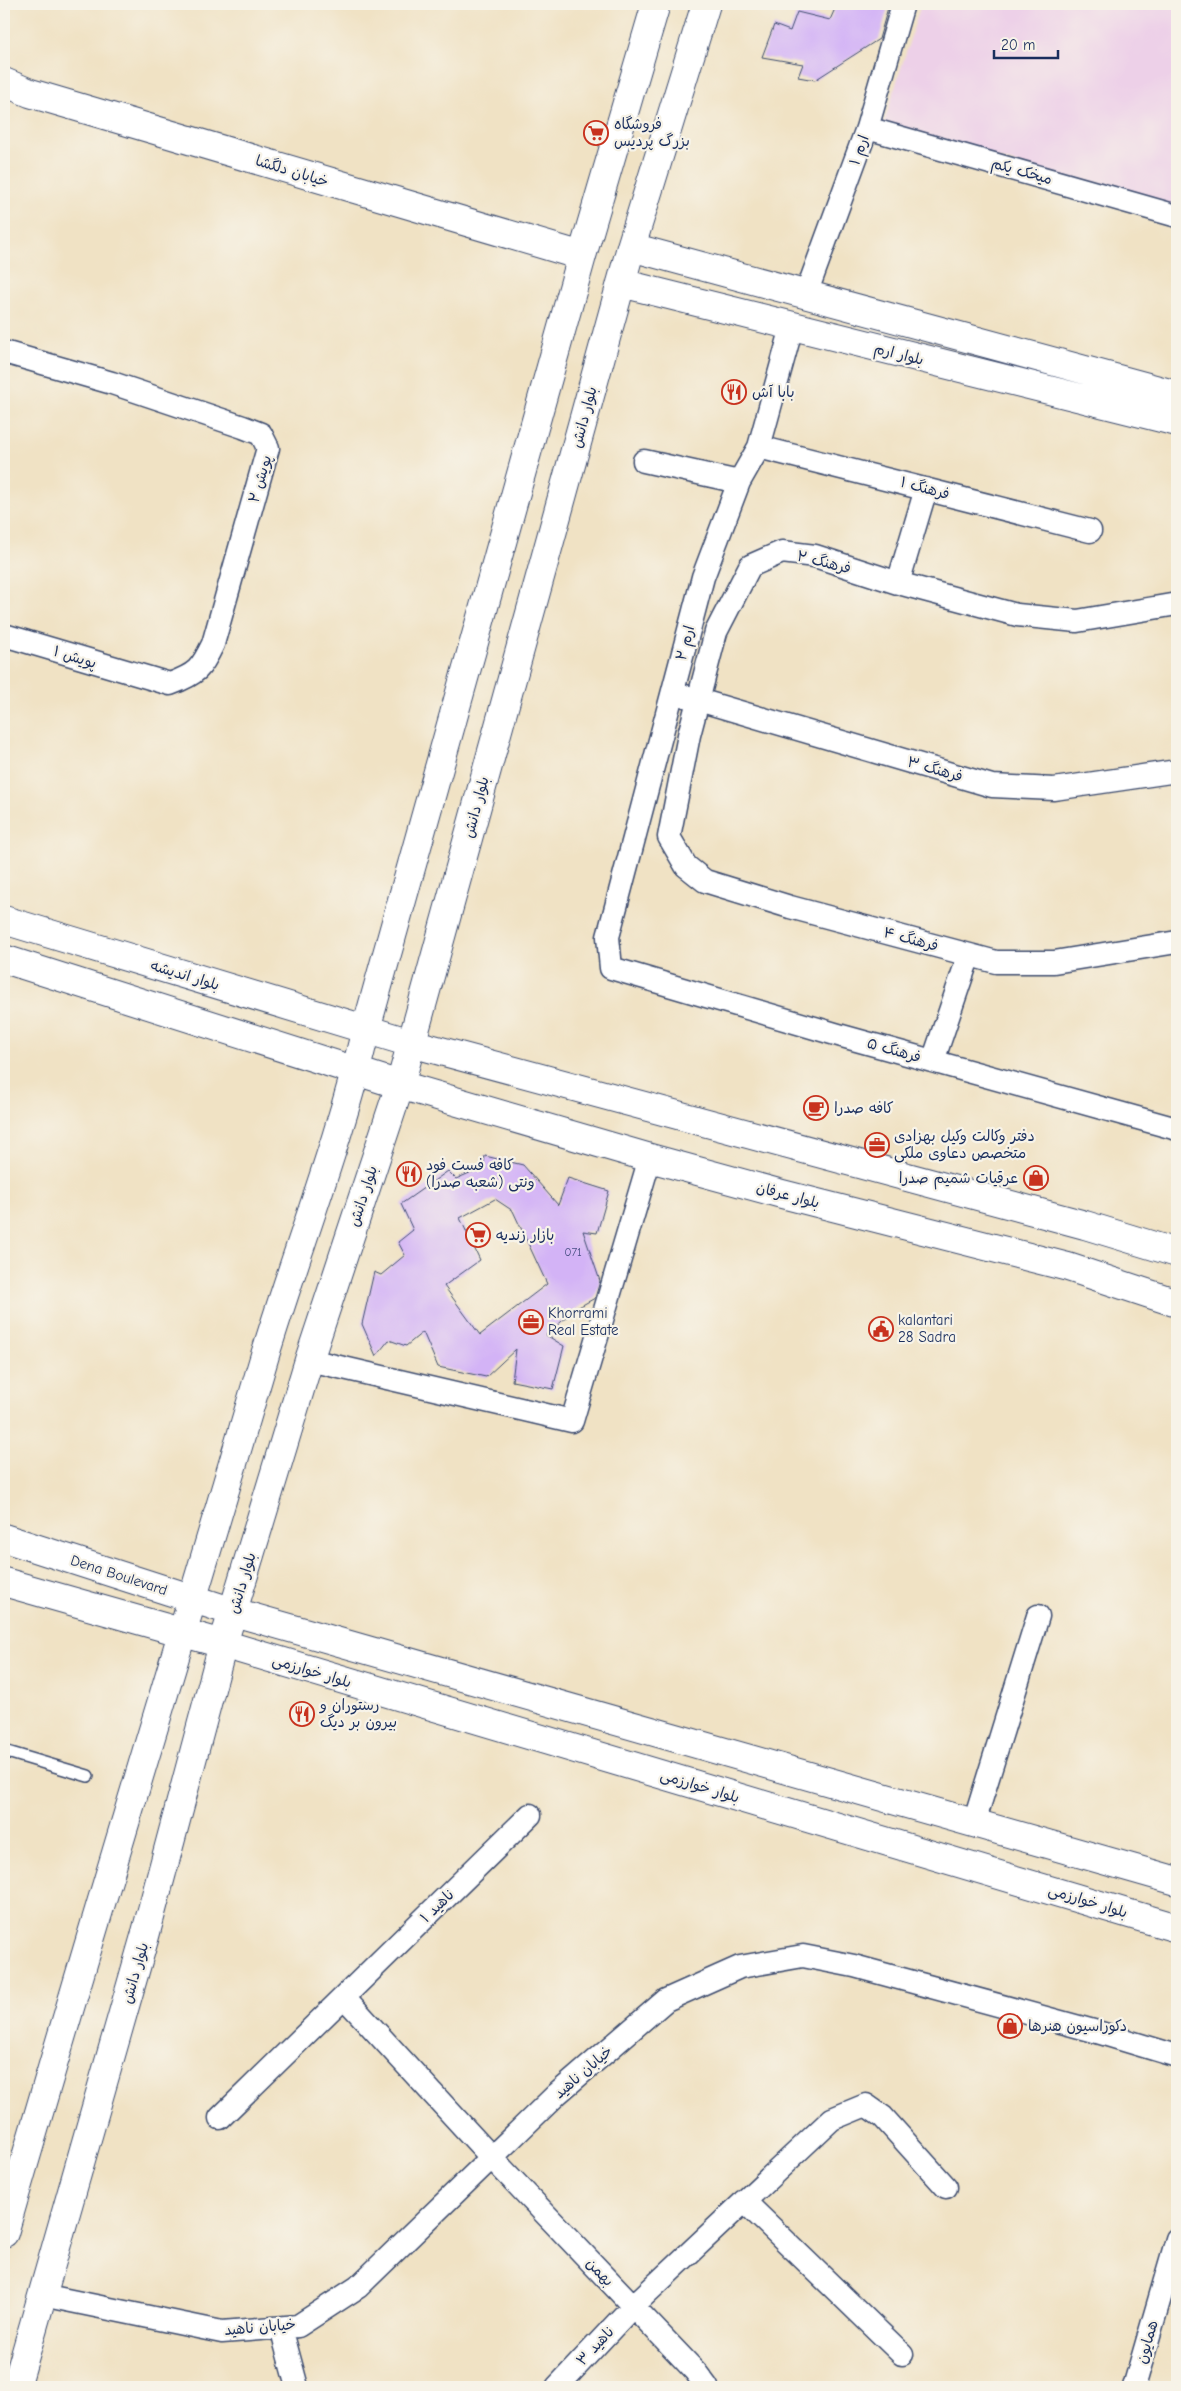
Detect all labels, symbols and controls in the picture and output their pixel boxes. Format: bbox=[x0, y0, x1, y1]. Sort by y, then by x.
scale bar bbox=[994, 28, 1057, 60]
text: 20 m bbox=[1001, 36, 1035, 54]
place label: فروشگاه بزرگ پردیس bbox=[614, 115, 690, 151]
supermarket icon: فروشگاه بزرگ پردیس bbox=[583, 120, 609, 146]
street label: ارم ۱ bbox=[845, 132, 875, 168]
street label: خیابان دلگشا bbox=[253, 151, 331, 191]
street label: میخک یکم bbox=[989, 154, 1055, 191]
street label: بلوار ارم bbox=[872, 339, 926, 371]
restaurant icon: بابا آش bbox=[721, 379, 747, 405]
place label: بابا آش bbox=[752, 383, 795, 401]
street label: بلوار دانش bbox=[567, 384, 601, 450]
street label: پویش ۲ bbox=[245, 453, 276, 505]
street label: فرهنگ ۱ bbox=[898, 473, 952, 503]
street label: فرهنگ ۲ bbox=[795, 547, 853, 577]
street label: ارم ۲ bbox=[672, 624, 700, 663]
street label: پویش ۱ bbox=[51, 642, 99, 673]
street label: فرهنگ ۳ bbox=[905, 752, 965, 786]
street label: بلوار دانش bbox=[459, 774, 493, 840]
street label: فرهنگ ۴ bbox=[882, 923, 940, 955]
street label: بلوار اندیشه bbox=[148, 956, 222, 994]
street label: فرهنگ ۵ bbox=[865, 1034, 923, 1066]
cafe icon: کافه صدرا bbox=[803, 1095, 829, 1121]
place label: کافه صدرا bbox=[834, 1099, 894, 1117]
place label: دفتر وکالت وکیل بهزادی متخصص دعاوی ملکی bbox=[894, 1127, 1035, 1163]
office icon: دفتر وکالت وکیل بهزادی متخصص دعاوی ملکی bbox=[864, 1132, 890, 1158]
place label: کافه فست فود ونتی (شعبه صدرا) bbox=[426, 1156, 535, 1192]
restaurant icon: کافه فست فود ونتی (شعبه صدرا) bbox=[396, 1161, 422, 1187]
street label: بلوار دانش bbox=[345, 1163, 381, 1229]
shop icon: عرقیات شمیم صدرا bbox=[1023, 1165, 1049, 1191]
place label: عرقیات شمیم صدرا bbox=[899, 1169, 1018, 1190]
street label: بلوار عرفان bbox=[754, 1178, 822, 1212]
supermarket icon: بازار زندیه bbox=[465, 1222, 491, 1248]
place label: بازار زندیه bbox=[496, 1226, 554, 1244]
house number: 071 bbox=[564, 1245, 582, 1259]
place label: Khorrami Real Estate bbox=[548, 1304, 619, 1339]
office icon: Khorrami Real Estate bbox=[518, 1309, 544, 1335]
place label: kalantari 28 Sadra bbox=[898, 1311, 956, 1346]
public building icon: kalantari 28 Sadra bbox=[868, 1316, 894, 1342]
street label: بلوار دانش bbox=[224, 1550, 260, 1616]
street label: Dena Boulevard bbox=[68, 1551, 170, 1599]
street label: بلوار خوارزمی bbox=[270, 1650, 354, 1693]
place label: رستوران و بیرون بر دیگ bbox=[319, 1696, 397, 1731]
restaurant icon: رستوران و بیرون بر دیگ bbox=[289, 1701, 315, 1727]
street label: بلوار خوارزمی bbox=[658, 1765, 742, 1808]
street label: بلوار خوارزمی bbox=[1046, 1880, 1130, 1923]
street label: ناهید ۱ bbox=[416, 1886, 458, 1926]
street label: بلوار دانش bbox=[118, 1940, 152, 2006]
shop icon: دکوراسیون هنرها bbox=[997, 2013, 1023, 2039]
place label: دکوراسیون هنرها bbox=[1028, 2017, 1127, 2035]
street label: خیابان ناهید bbox=[550, 2042, 616, 2102]
street label: بهمن bbox=[582, 2254, 618, 2290]
street label: خیابان ناهید bbox=[224, 2315, 296, 2339]
street label: همایون bbox=[1132, 2318, 1162, 2366]
street label: ناهید ۳ bbox=[572, 2323, 618, 2369]

